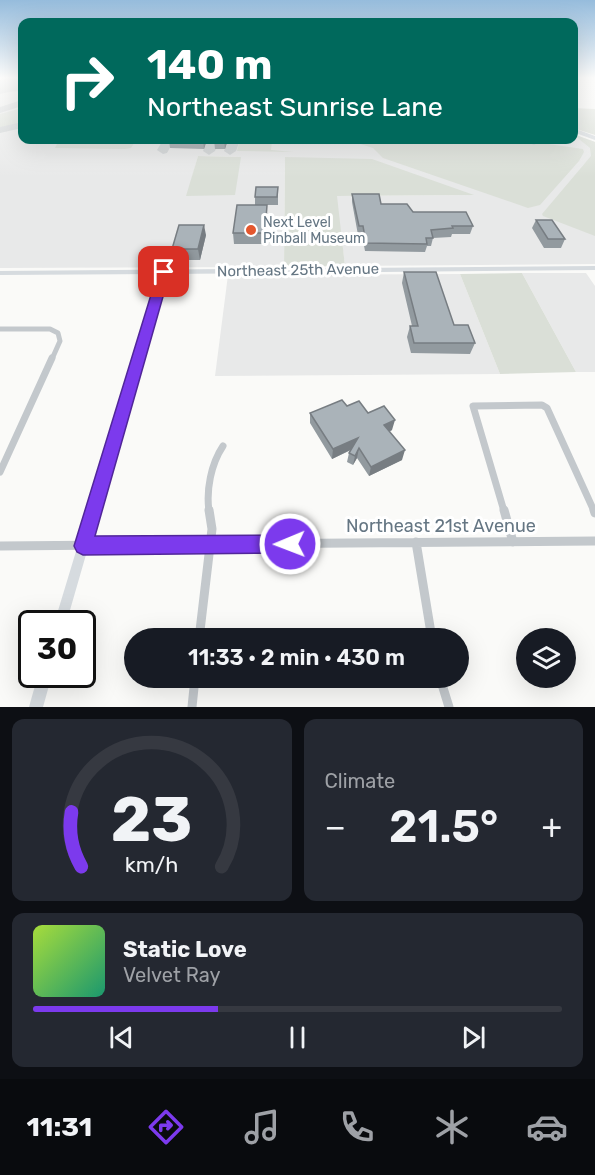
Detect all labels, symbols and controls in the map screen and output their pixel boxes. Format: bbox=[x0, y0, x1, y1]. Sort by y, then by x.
text: 140 m bbox=[147, 40, 273, 90]
icon: right bbox=[48, 42, 126, 120]
text: Northeast Sunrise Lane bbox=[147, 91, 443, 123]
place label: Next Level Pinball Museum bbox=[263, 214, 366, 247]
marker: Next Level Pinball Museum bbox=[244, 223, 258, 237]
pin bbox=[138, 246, 189, 297]
icon: arrive bbox=[147, 255, 180, 288]
street label: Northeast 25th Avenue bbox=[217, 260, 379, 280]
position arrow bbox=[258, 512, 322, 576]
street label: Northeast 21st Avenue bbox=[346, 515, 536, 537]
speed limit sign: 30 bbox=[18, 610, 96, 688]
map controls bbox=[516, 628, 576, 688]
button: layers bbox=[516, 628, 576, 688]
text: 11:33 · 2 min · 430 m bbox=[188, 644, 405, 671]
text: Climate bbox=[325, 769, 395, 793]
text: 23 bbox=[111, 783, 193, 857]
text: 21.5° bbox=[389, 800, 498, 853]
text: − bbox=[325, 807, 346, 846]
text: + bbox=[541, 807, 562, 846]
text: km/h bbox=[125, 852, 179, 877]
text: Static Love bbox=[123, 936, 247, 963]
text: Velvet Ray bbox=[123, 963, 221, 987]
icon: previous bbox=[105, 1021, 138, 1054]
icon: pause bbox=[281, 1021, 314, 1054]
icon: next bbox=[457, 1021, 490, 1054]
icon: directions bbox=[145, 1106, 187, 1148]
icon: music bbox=[241, 1106, 283, 1148]
icon: phone bbox=[336, 1106, 378, 1148]
icon: climate bbox=[431, 1106, 473, 1148]
icon: car bbox=[526, 1106, 568, 1148]
text: 11:31 bbox=[27, 1111, 92, 1143]

